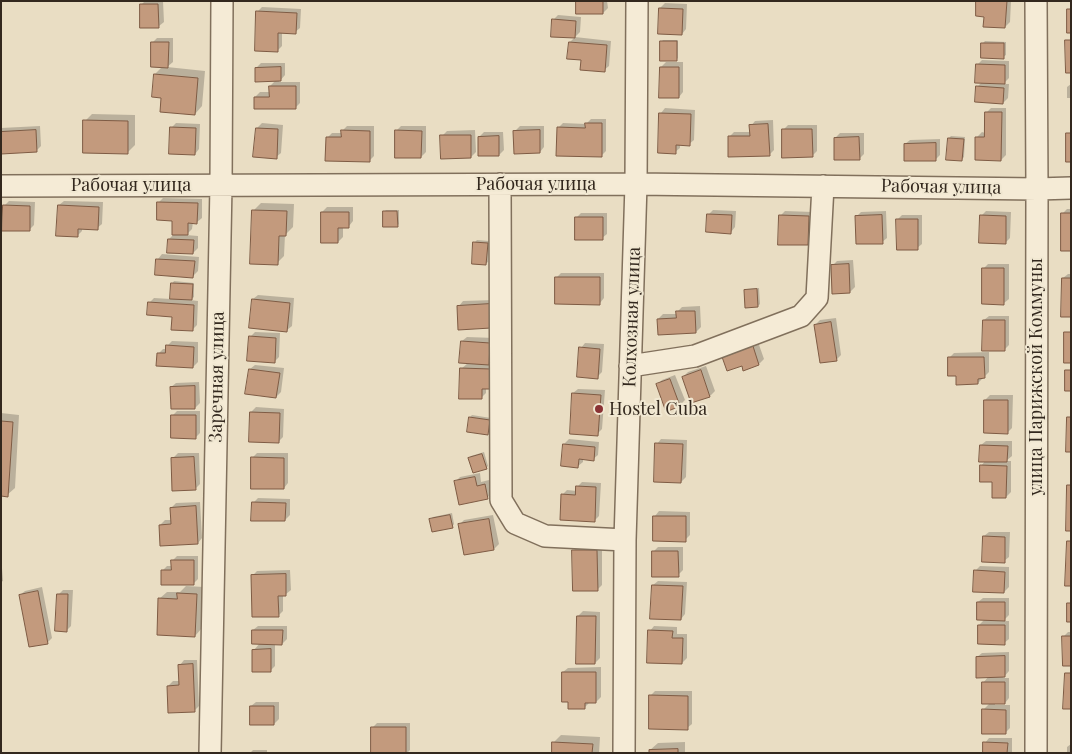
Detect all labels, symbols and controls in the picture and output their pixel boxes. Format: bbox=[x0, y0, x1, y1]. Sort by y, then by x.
street label: Рабочая улица bbox=[476, 173, 596, 195]
street label: Рабочая улица bbox=[71, 174, 191, 196]
street label: Рабочая улица bbox=[881, 175, 1001, 199]
street label: Колхозная улица bbox=[619, 246, 645, 388]
street label: улица Парижской Коммуны bbox=[1025, 258, 1047, 496]
street label: Заречная улица bbox=[205, 311, 229, 443]
place label: Hostel Cuba bbox=[609, 398, 707, 420]
marker: Hostel Cuba bbox=[593, 403, 605, 415]

